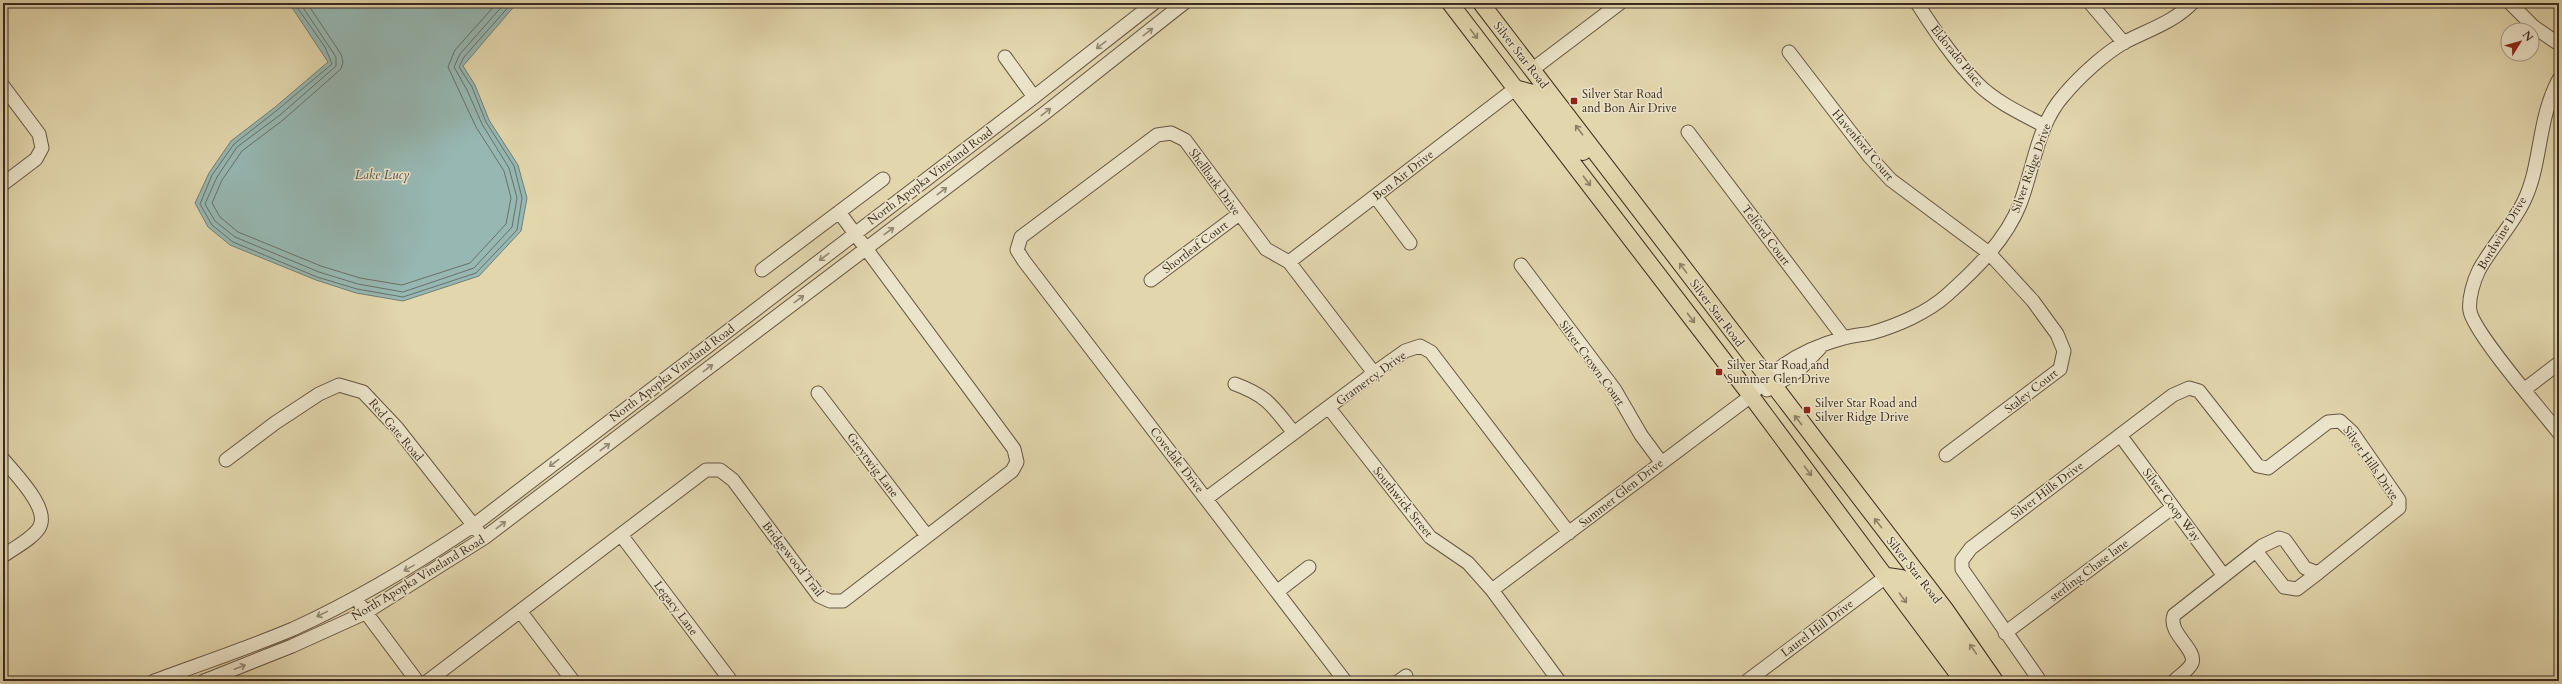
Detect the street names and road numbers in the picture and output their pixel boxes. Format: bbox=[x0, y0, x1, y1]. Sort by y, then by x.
street label: Silver Star Road bbox=[1490, 18, 1552, 92]
street label: Eldorado Place bbox=[1927, 22, 1987, 90]
street label: Havenford Court bbox=[1829, 106, 1898, 184]
street label: Silver Ridge Drive bbox=[2007, 121, 2055, 215]
street label: North Apopka Vineland Road bbox=[864, 123, 996, 228]
street label: Shellbark Drive bbox=[1185, 145, 1245, 219]
street label: Bon Air Drive bbox=[1369, 146, 1437, 204]
street label: Bordwine Drive bbox=[2474, 193, 2530, 273]
street label: Telford Court bbox=[1738, 201, 1794, 269]
street label: Shortleaf Court bbox=[1159, 217, 1231, 277]
street label: Silver Star Road bbox=[1686, 276, 1748, 350]
street label: Silver Crown Court bbox=[1556, 317, 1628, 409]
street label: North Apopka Vineland Road bbox=[606, 320, 738, 425]
street label: Gramercy Drive bbox=[1333, 347, 1409, 409]
street label: Staley Court bbox=[2001, 365, 2061, 417]
street label: Red Gate Road bbox=[365, 395, 427, 465]
street label: Silver Hills Drive bbox=[2339, 423, 2403, 503]
street label: Covedale Drive bbox=[1146, 424, 1208, 496]
street label: Greytwig Lane bbox=[843, 429, 903, 501]
street label: Summer Glen Drive bbox=[1575, 455, 1667, 531]
street label: Silver Hills Drive bbox=[2007, 457, 2087, 523]
street label: Southwick Street bbox=[1370, 463, 1437, 541]
street label: Silver Coop Way bbox=[2139, 465, 2205, 546]
street label: Bridgewood Trail bbox=[759, 518, 827, 600]
street label: North Apopka Vineland Road bbox=[348, 531, 488, 624]
street label: Silver Star Road bbox=[1883, 533, 1945, 607]
street label: sterling Chase lane bbox=[2046, 535, 2132, 605]
street label: Legacy Lane bbox=[650, 577, 702, 639]
street label: Laurel Hill Drive bbox=[1777, 595, 1857, 661]

